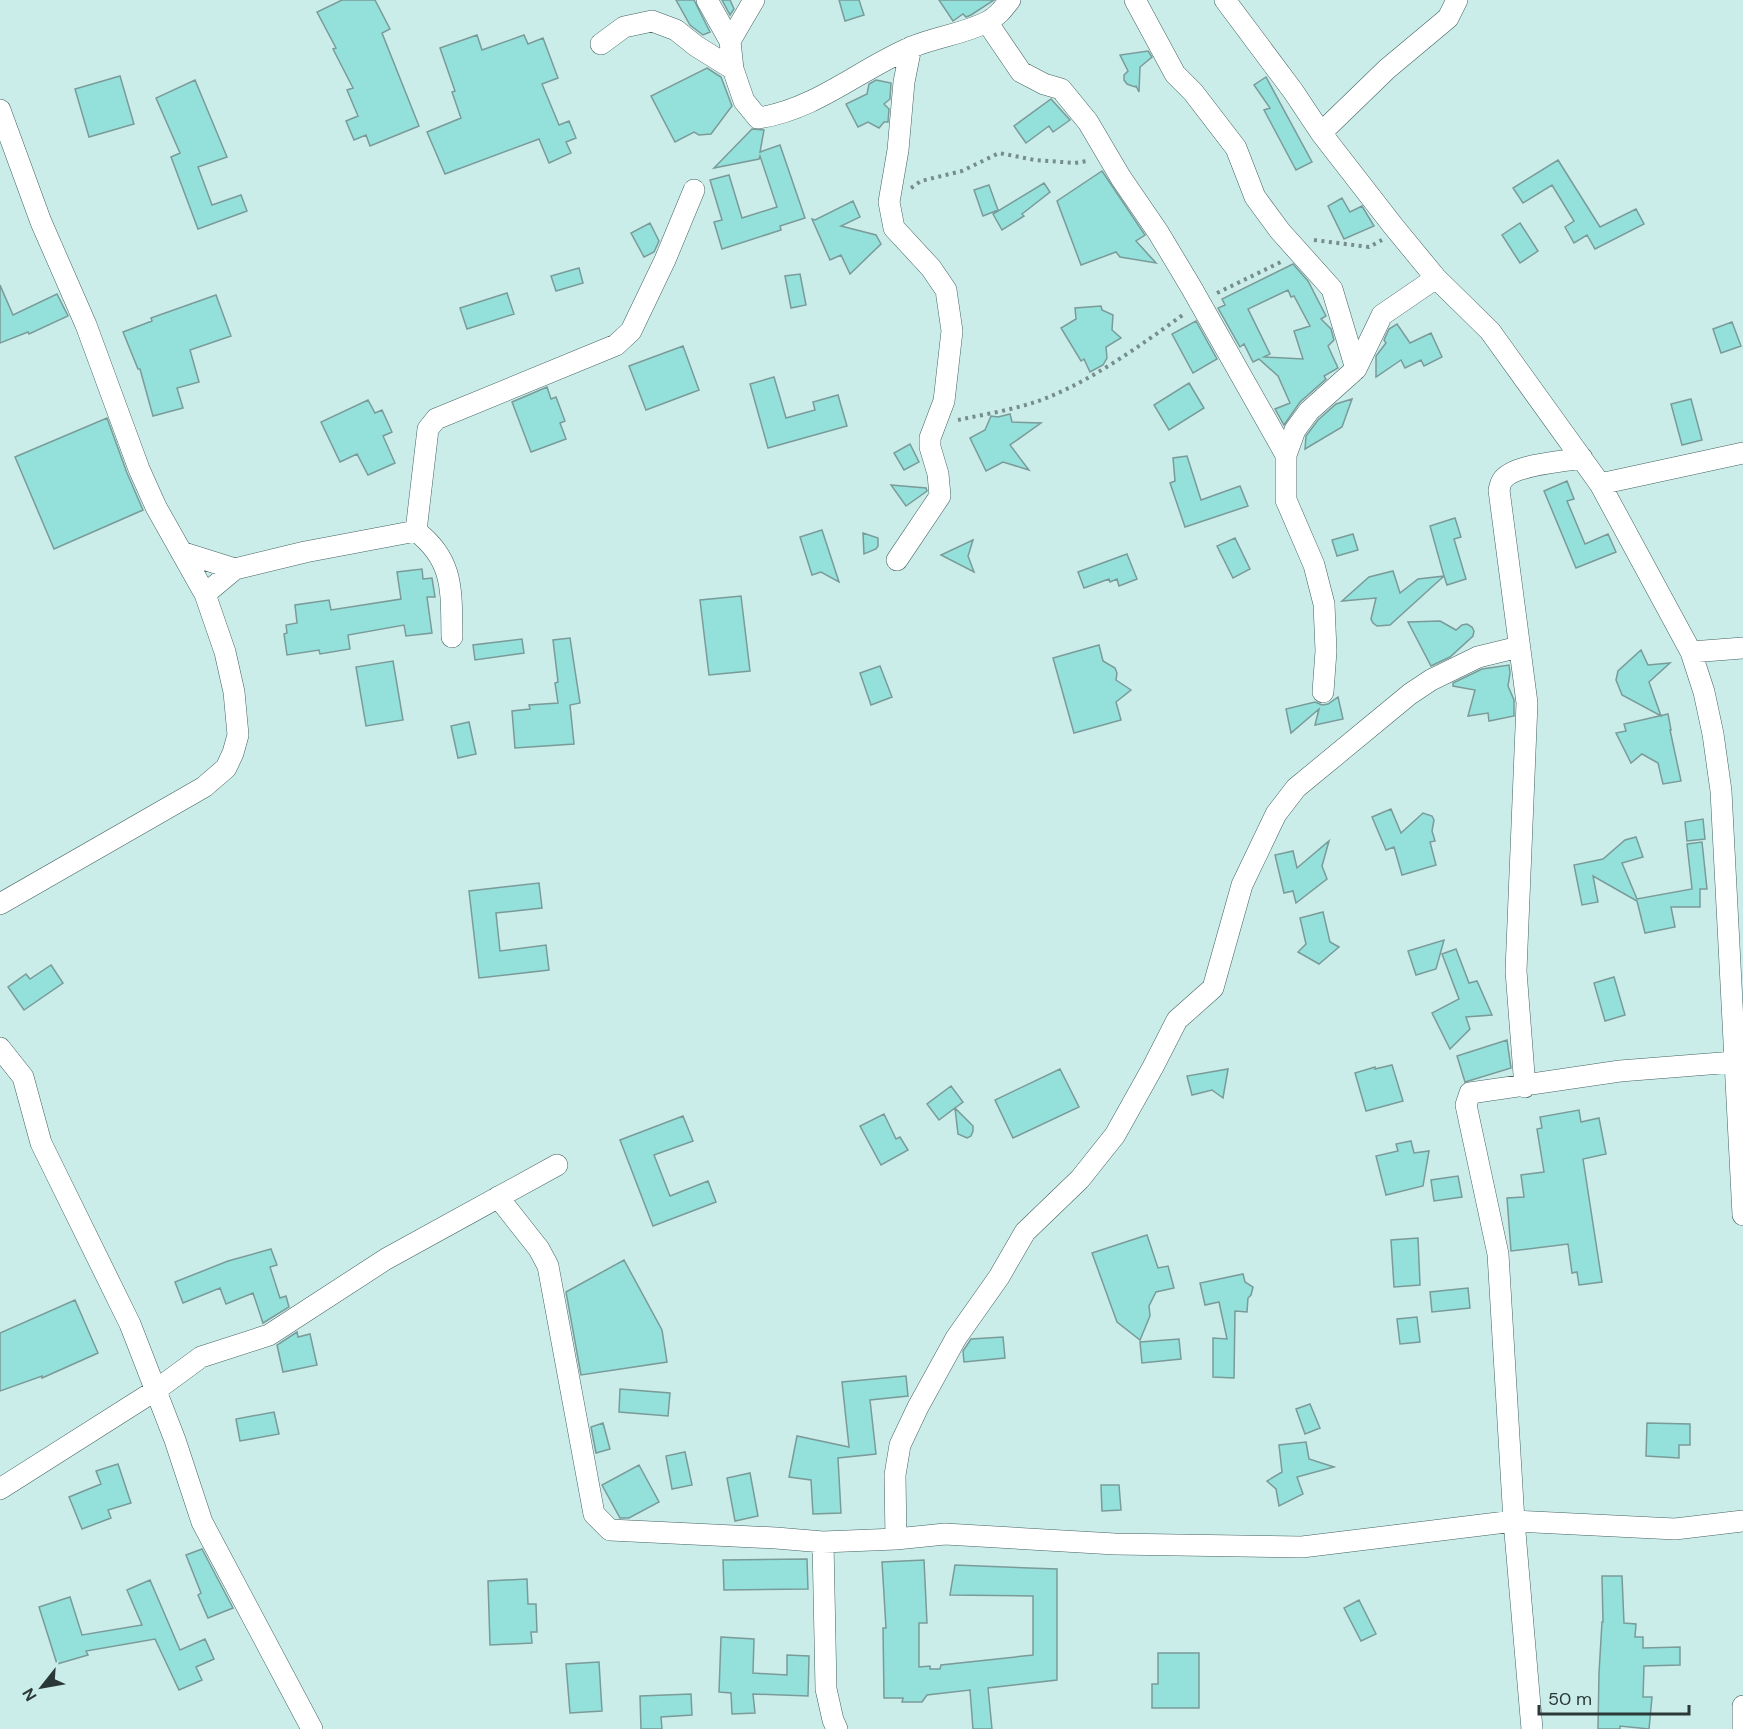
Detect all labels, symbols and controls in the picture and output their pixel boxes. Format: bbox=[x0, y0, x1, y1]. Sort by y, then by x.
north arrow bbox=[12, 1657, 72, 1717]
scale bar bbox=[1539, 1678, 1689, 1716]
text: N bbox=[18, 1684, 42, 1705]
text: 50 m bbox=[1548, 1687, 1592, 1711]

